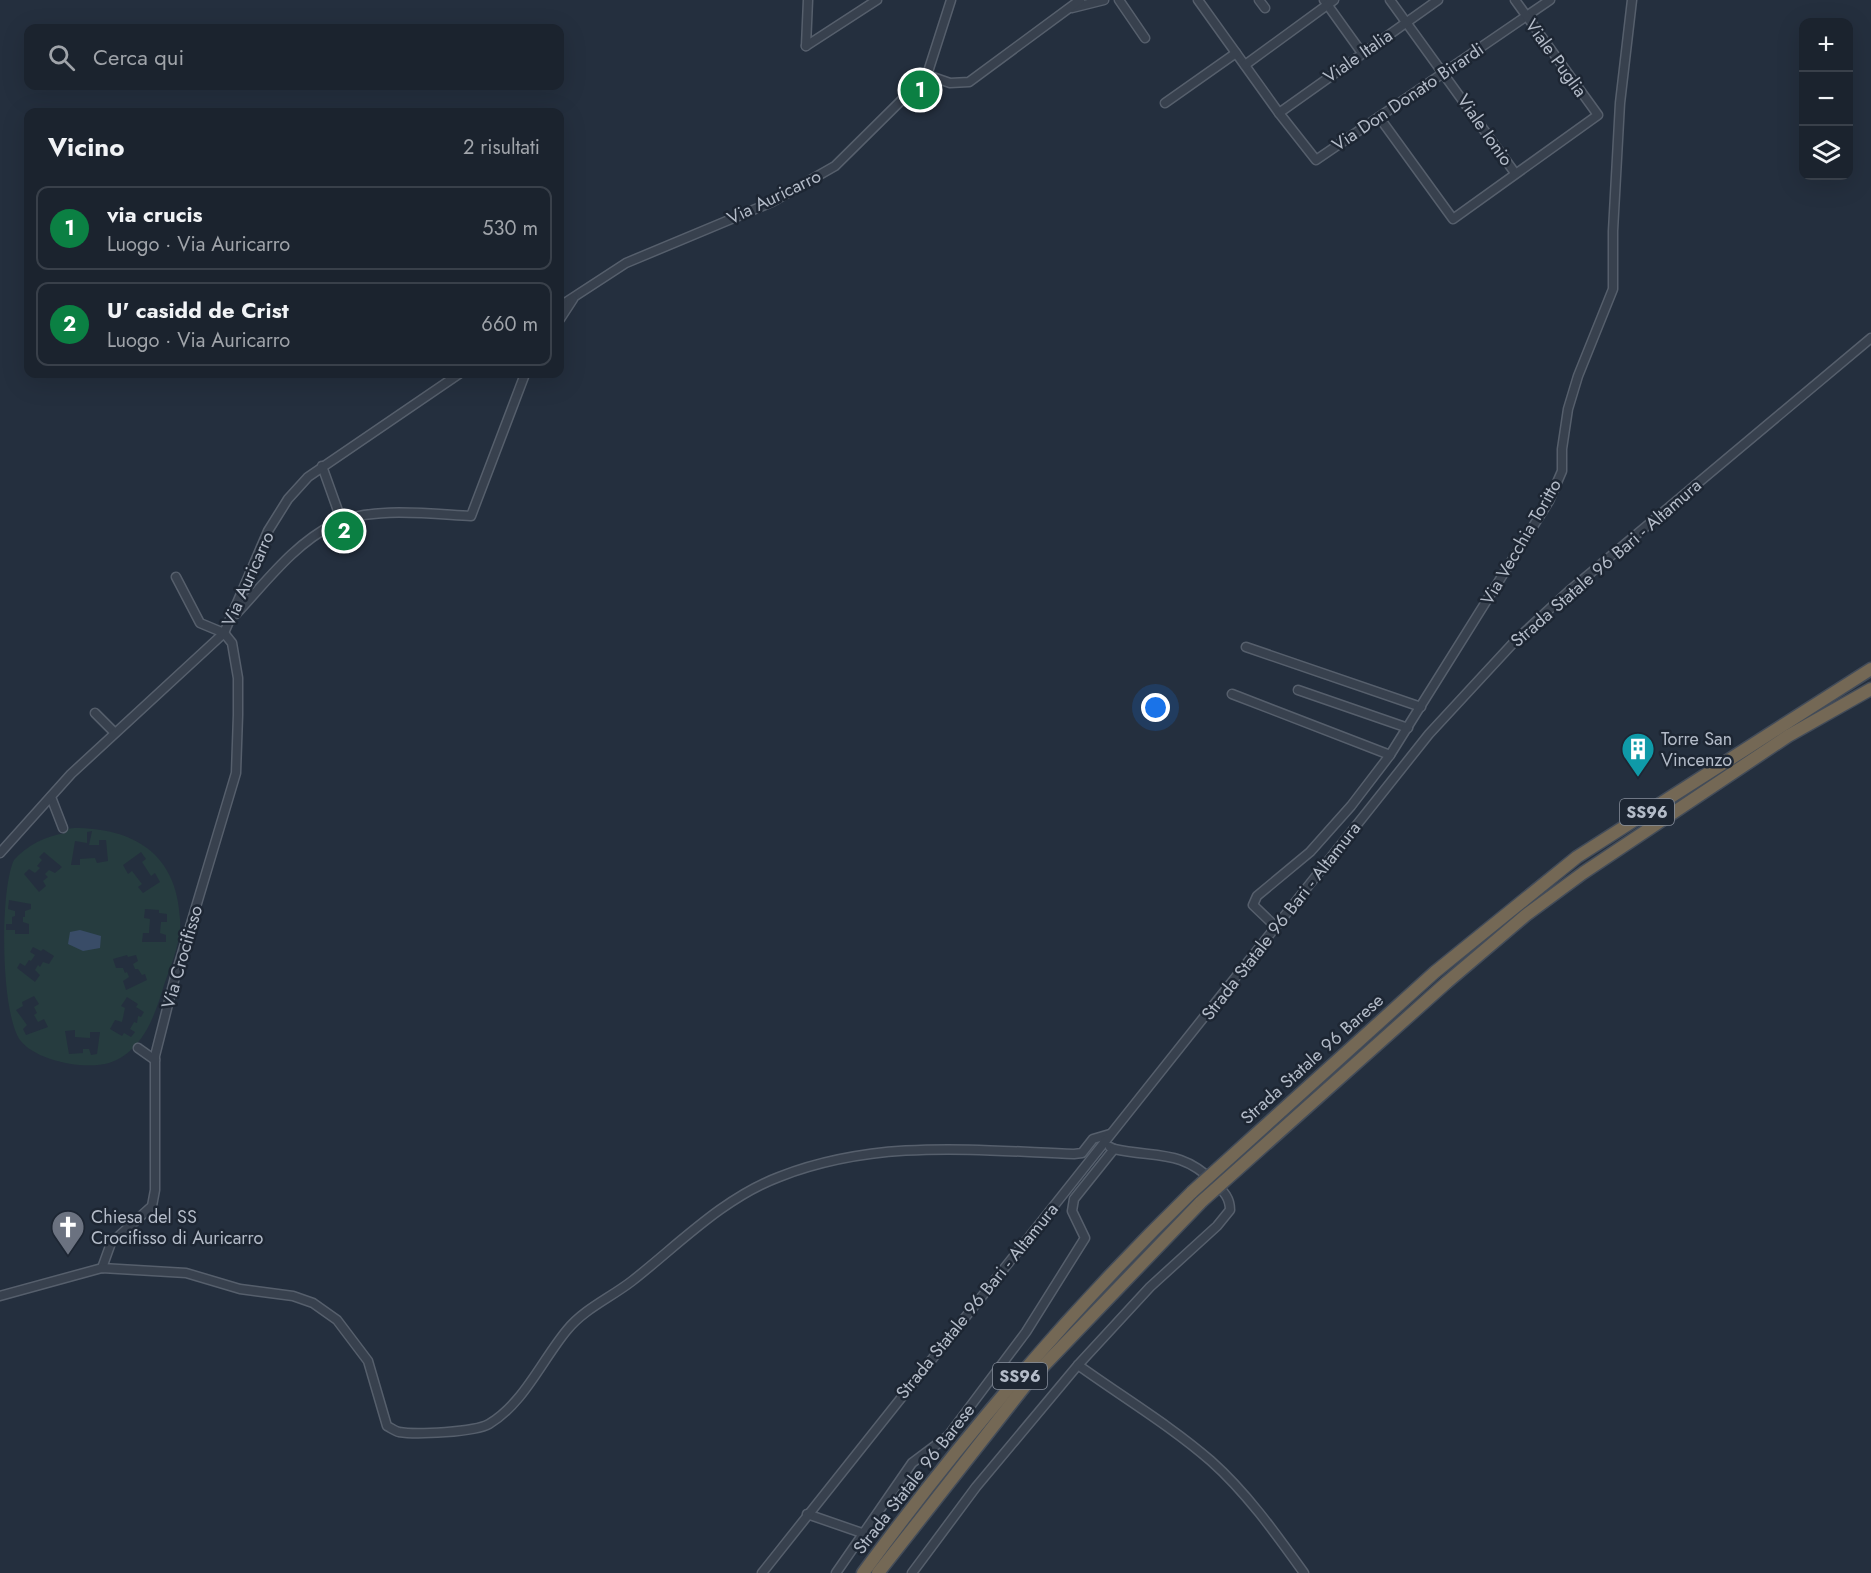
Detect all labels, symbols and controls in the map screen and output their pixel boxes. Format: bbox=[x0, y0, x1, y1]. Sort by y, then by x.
street label: Viale Puglia bbox=[1519, 14, 1593, 102]
map controls bbox=[1799, 18, 1853, 180]
button: + bbox=[1799, 18, 1853, 72]
street label: Viale Italia bbox=[1318, 23, 1398, 89]
search box bbox=[24, 24, 564, 90]
street label: Via Don Donato Birardi bbox=[1327, 36, 1489, 158]
icon: search bbox=[45, 41, 78, 74]
text: Cerca qui bbox=[93, 41, 184, 73]
pin: 1 bbox=[900, 68, 940, 112]
button: − bbox=[1799, 72, 1853, 126]
street label: Viale Ionio bbox=[1451, 89, 1519, 171]
button: layers bbox=[1799, 126, 1853, 180]
text: Vicino bbox=[48, 128, 125, 166]
text: 2 risultati bbox=[463, 133, 540, 162]
street label: Via Auricarro bbox=[723, 163, 826, 231]
text: via crucis bbox=[107, 198, 203, 230]
text: 1 bbox=[64, 214, 75, 243]
text: 530 m bbox=[482, 214, 538, 243]
text: Luogo · Via Auricarro bbox=[107, 230, 290, 259]
text: U' casidd de Crist bbox=[107, 294, 289, 326]
text: 2 bbox=[63, 310, 76, 339]
text: 660 m bbox=[481, 310, 538, 339]
text: Luogo · Via Auricarro bbox=[107, 326, 290, 355]
street label: Strada Statale 96 Bari - Altamura bbox=[1505, 473, 1707, 653]
street label: Via Vecchia Toritto bbox=[1474, 474, 1568, 610]
pin: 2 bbox=[324, 508, 364, 554]
street label: Via Auricarro bbox=[215, 527, 281, 631]
your location bbox=[1141, 693, 1170, 722]
place label: Torre San Vincenzo bbox=[1661, 726, 1732, 773]
building icon: Torre San Vincenzo bbox=[1620, 731, 1656, 778]
road number: SS96 bbox=[1620, 799, 1674, 825]
street label: Strada Statale 96 Bari - Altamura bbox=[1195, 816, 1367, 1026]
street label: Via Crocifisso bbox=[155, 902, 209, 1012]
street label: Strada Statale 96 Barese bbox=[1235, 988, 1389, 1130]
street label: Strada Statale 96 Bari - Altamura bbox=[890, 1197, 1064, 1405]
place label: Chiesa del SS Crocifisso di Auricarro bbox=[91, 1204, 263, 1251]
church icon: Chiesa del SS Crocifisso di Auricarro bbox=[50, 1209, 86, 1256]
road number: SS96 bbox=[993, 1363, 1047, 1389]
street label: Strada Statale 96 Barese bbox=[847, 1398, 981, 1560]

